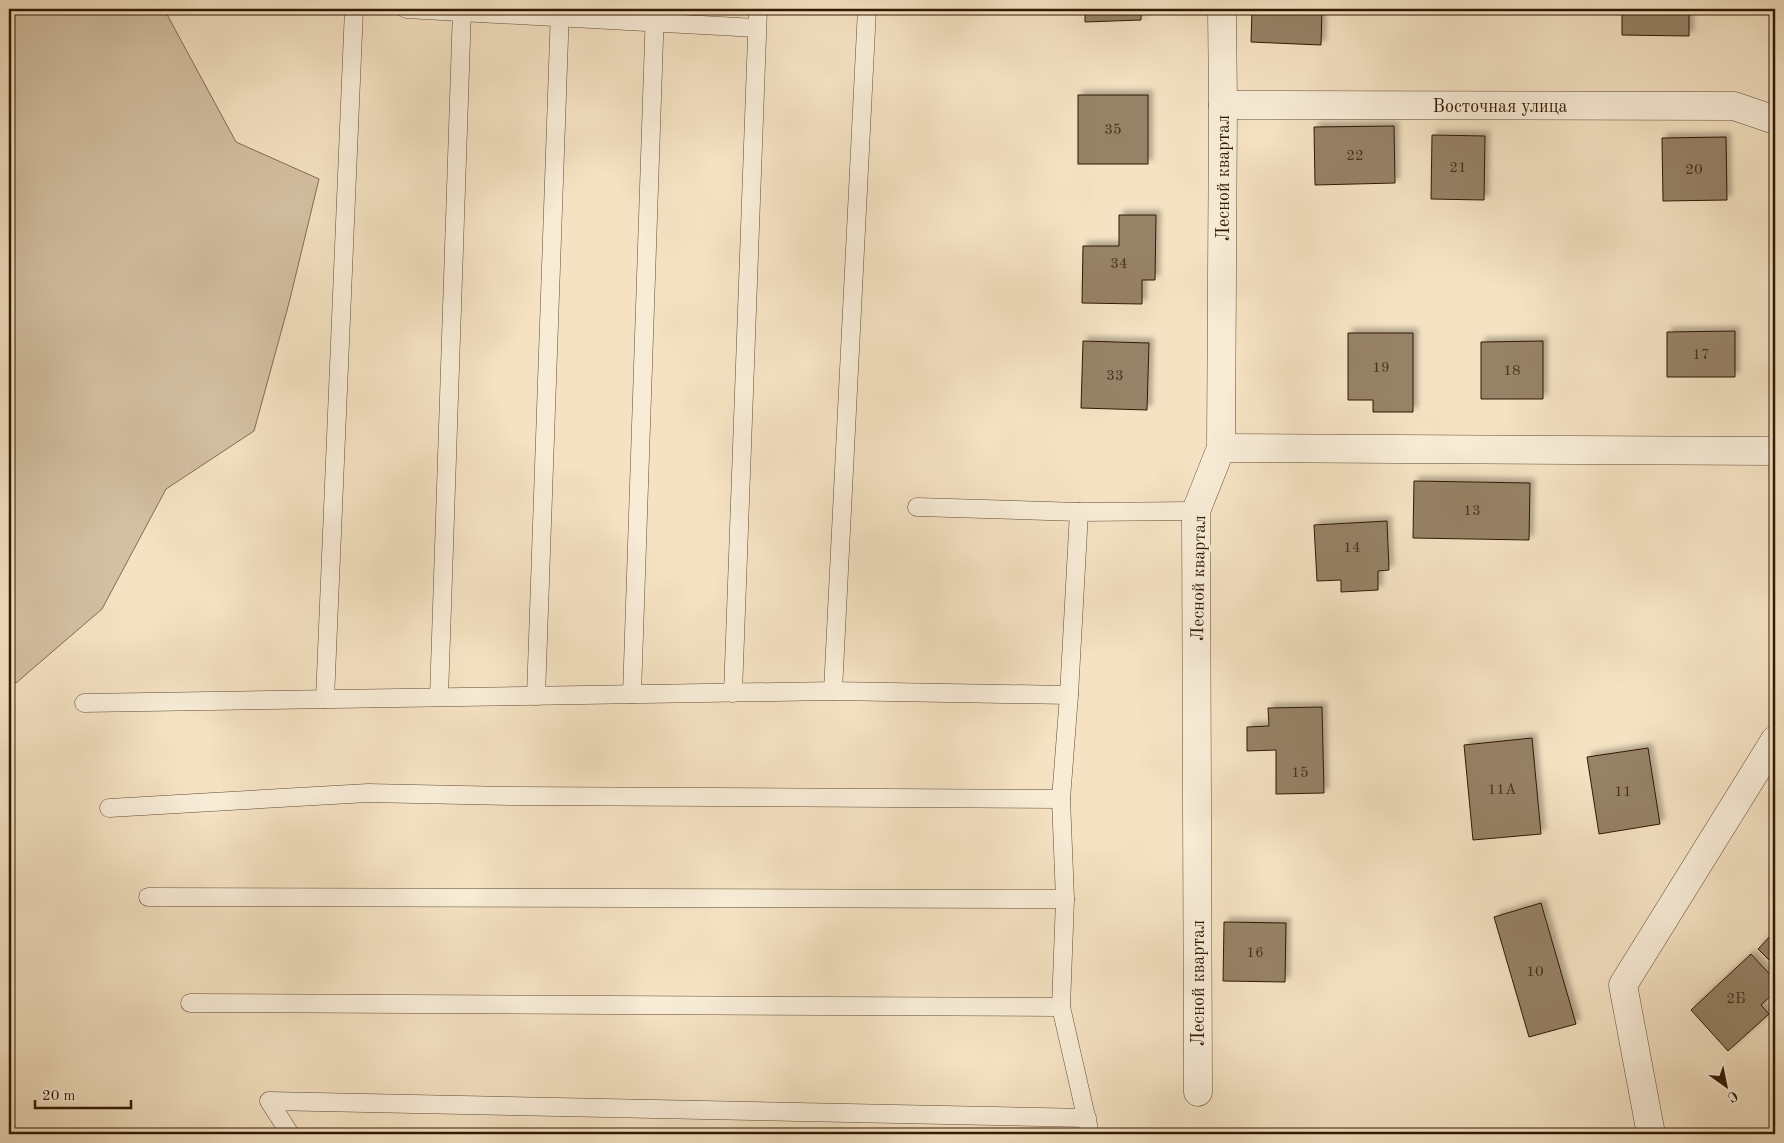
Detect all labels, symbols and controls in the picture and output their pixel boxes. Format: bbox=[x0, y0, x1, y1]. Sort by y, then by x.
street label: Восточная улица bbox=[1433, 98, 1568, 116]
street label: Лесной квартал bbox=[1215, 115, 1233, 241]
house number: 35 bbox=[1104, 123, 1122, 138]
house number: 22 bbox=[1346, 149, 1364, 164]
house number: 21 bbox=[1449, 161, 1467, 176]
house number: 20 bbox=[1685, 163, 1703, 178]
house number: 34 bbox=[1110, 257, 1128, 272]
house number: 17 bbox=[1692, 348, 1710, 363]
house number: 19 bbox=[1372, 361, 1390, 376]
house number: 18 bbox=[1503, 364, 1521, 379]
house number: 33 bbox=[1106, 369, 1124, 384]
house number: 13 bbox=[1463, 504, 1481, 519]
street label: Лесной квартал bbox=[1189, 515, 1209, 641]
house number: 14 bbox=[1343, 541, 1361, 556]
house number: 15 bbox=[1291, 766, 1309, 781]
house number: 11А bbox=[1488, 783, 1517, 798]
house number: 11 bbox=[1614, 785, 1632, 800]
street label: Лесной квартал bbox=[1190, 920, 1208, 1046]
house number: 16 bbox=[1246, 946, 1264, 961]
house number: 10 bbox=[1526, 965, 1544, 980]
house number: 2Б bbox=[1726, 992, 1746, 1007]
north arrow bbox=[1702, 1060, 1752, 1110]
scale bar bbox=[35, 1078, 131, 1110]
text: С bbox=[1725, 1088, 1740, 1104]
text: 20 m bbox=[42, 1089, 76, 1104]

